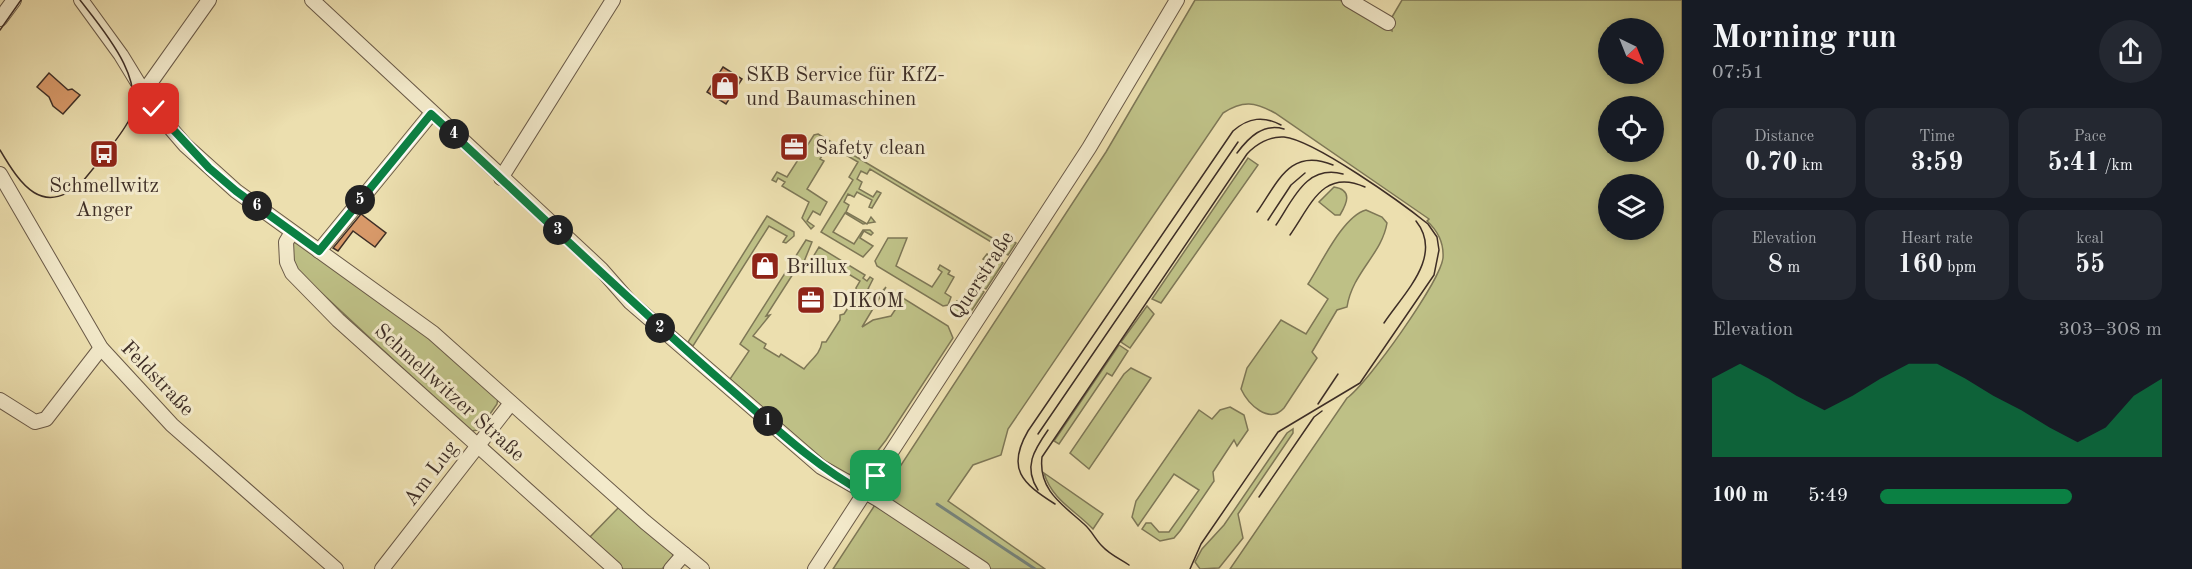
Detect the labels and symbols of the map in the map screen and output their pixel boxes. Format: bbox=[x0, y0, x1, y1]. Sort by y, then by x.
north arrow bbox=[1598, 18, 1664, 84]
place label: SKB Service für KfZ- und Baumaschinen bbox=[746, 65, 945, 110]
shop icon: SKB Service für KfZ- und Baumaschinen bbox=[709, 70, 741, 102]
pin bbox=[128, 83, 179, 134]
pin: 4 bbox=[439, 119, 469, 149]
office icon: Safety clean bbox=[778, 131, 810, 163]
bus stop icon: Schmellwitz Anger bbox=[88, 138, 120, 170]
place label: Safety clean bbox=[815, 138, 926, 159]
place label: Schmellwitz Anger bbox=[49, 176, 159, 221]
pin: 5 bbox=[345, 185, 375, 215]
pin: 6 bbox=[242, 191, 272, 221]
pin: 3 bbox=[543, 215, 573, 245]
street label: Querstraße bbox=[946, 228, 1018, 324]
shop icon: Brillux bbox=[749, 250, 781, 282]
place label: Brillux bbox=[786, 257, 848, 278]
office icon: DIKOM bbox=[795, 284, 827, 316]
place label: DIKOM bbox=[832, 291, 904, 312]
pin: 2 bbox=[645, 313, 675, 343]
street label: Schmellwitzer Straße bbox=[370, 320, 528, 466]
street label: Feldstraße bbox=[116, 338, 198, 421]
pin: 1 bbox=[753, 406, 783, 436]
street label: Am Lug bbox=[400, 437, 463, 510]
pin bbox=[850, 450, 901, 501]

